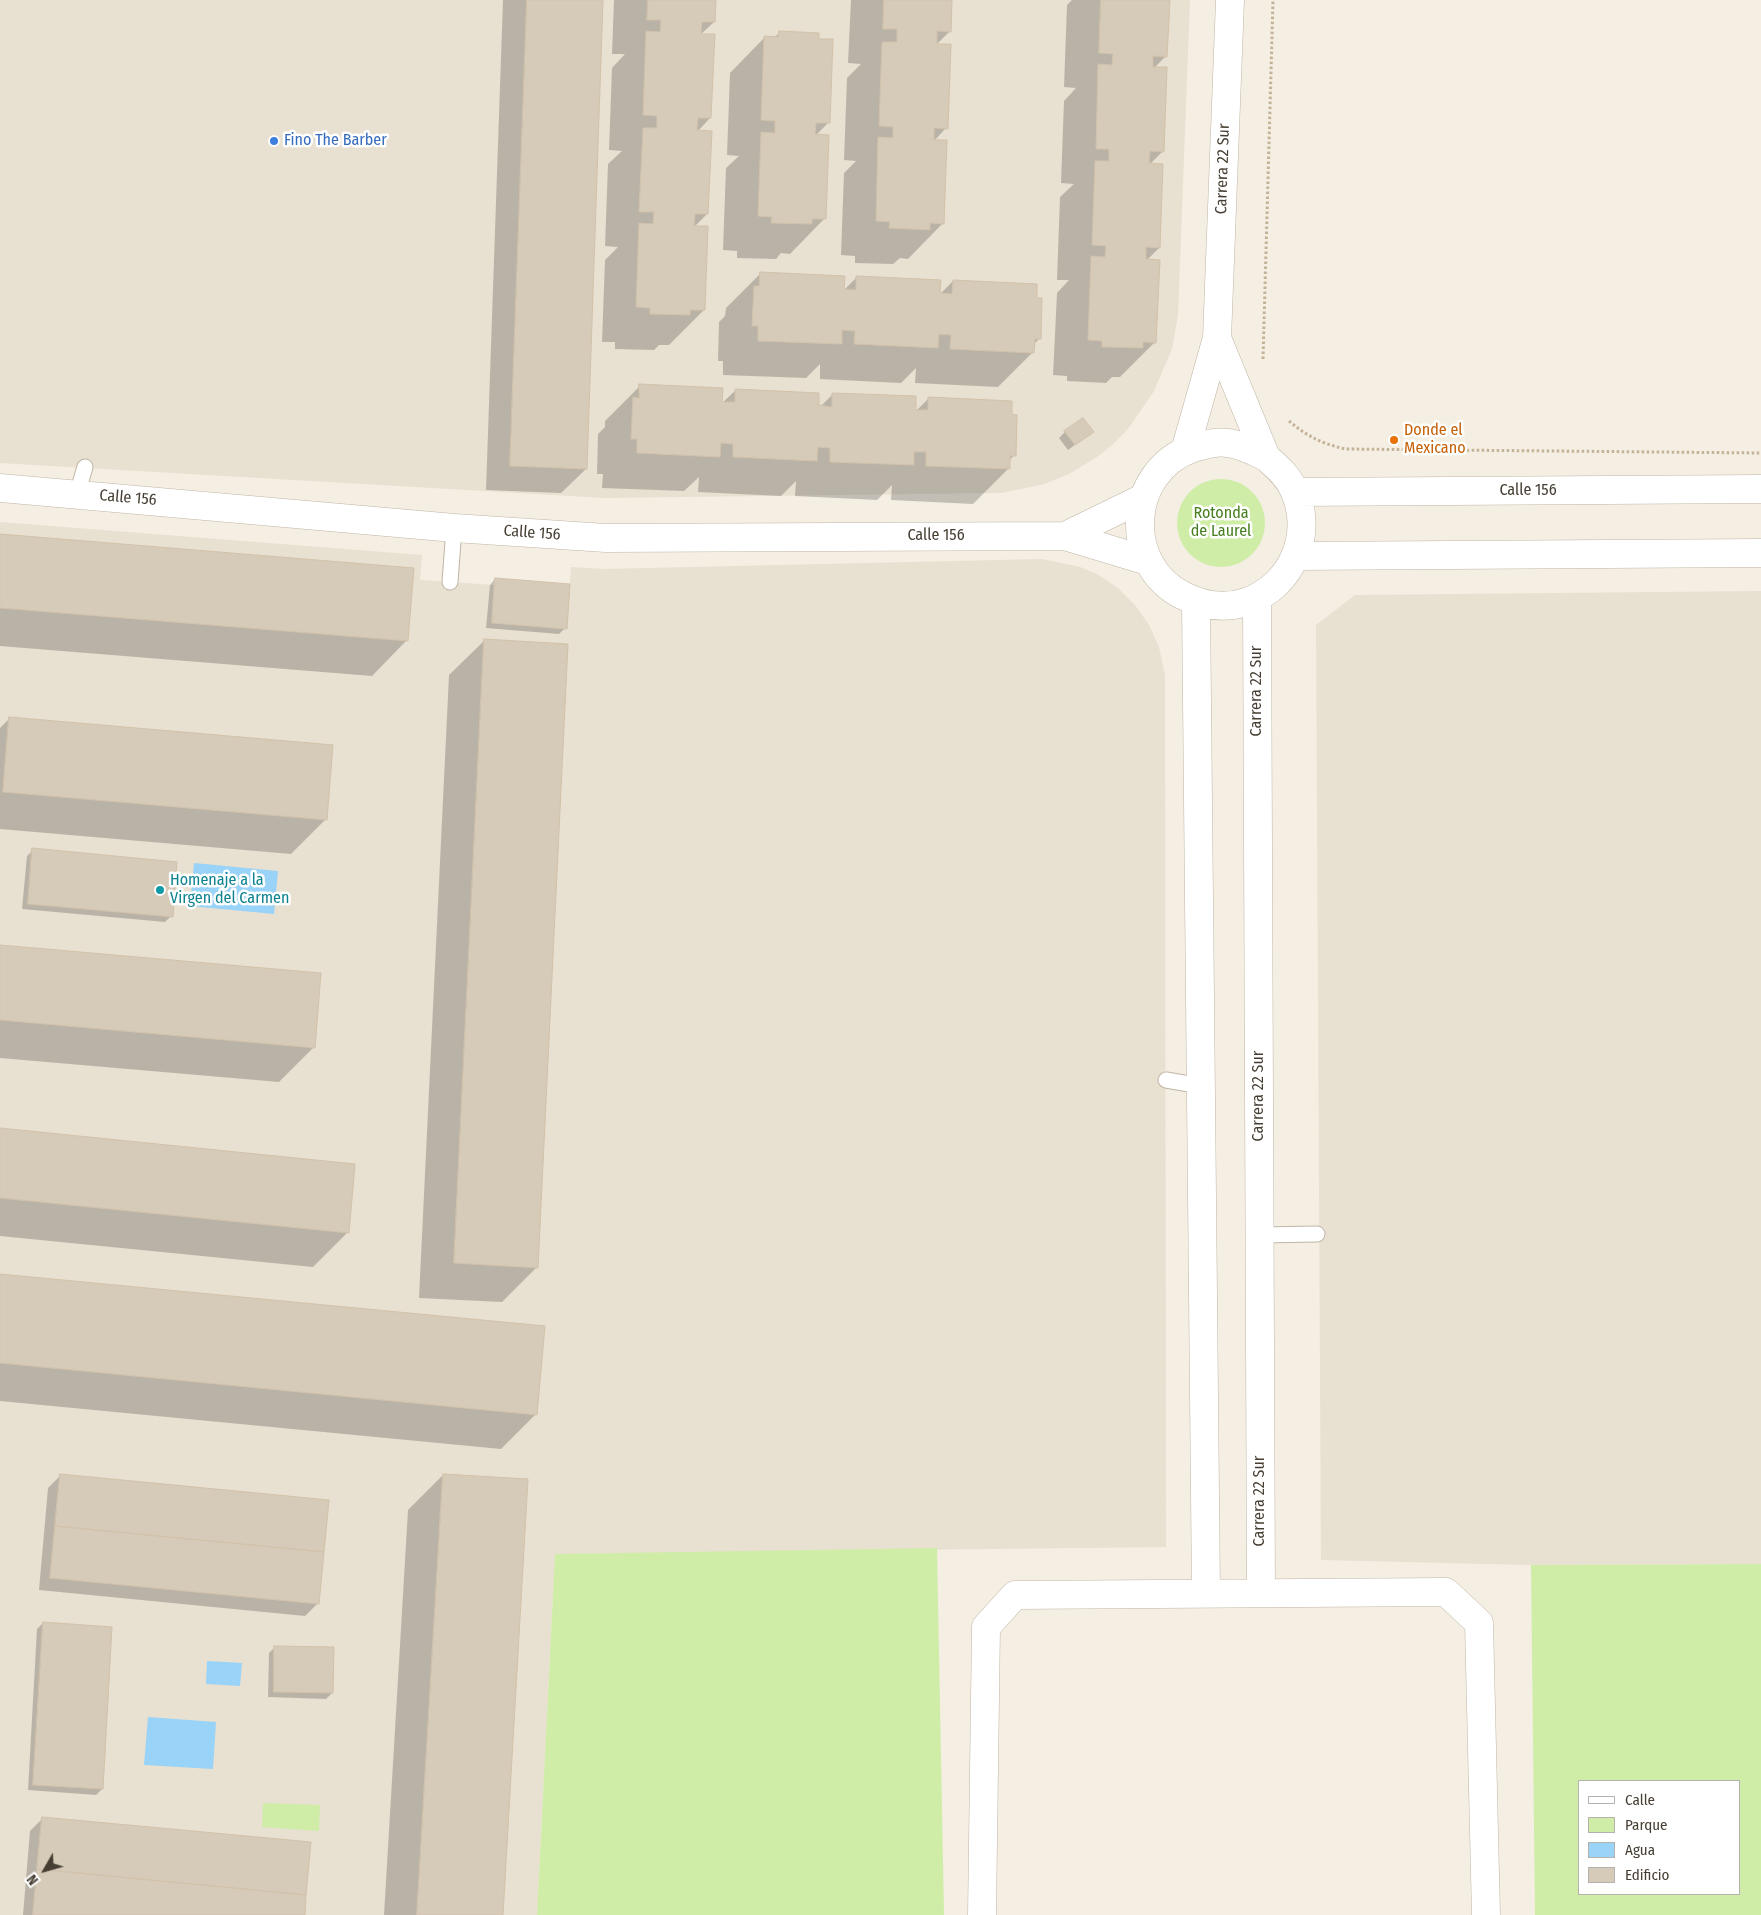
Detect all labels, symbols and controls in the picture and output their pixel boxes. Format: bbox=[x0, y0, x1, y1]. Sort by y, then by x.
street label: Carrera 22 Sur bbox=[1212, 123, 1234, 215]
place label: Fino The Barber bbox=[284, 131, 387, 151]
marker: Fino The Barber bbox=[268, 135, 280, 147]
place label: Donde el Mexicano bbox=[1404, 421, 1466, 459]
marker: Donde el Mexicano bbox=[1388, 434, 1400, 446]
street label: Calle 156 bbox=[1499, 481, 1557, 501]
street label: Calle 156 bbox=[99, 486, 157, 510]
park label: Rotonda de Laurel bbox=[1191, 504, 1251, 542]
street label: Calle 156 bbox=[503, 521, 561, 545]
street label: Calle 156 bbox=[907, 526, 965, 546]
street label: Carrera 22 Sur bbox=[1247, 646, 1267, 736]
place label: Homenaje a la Virgen del Carmen bbox=[170, 871, 289, 909]
marker: Homenaje a la Virgen del Carmen bbox=[154, 884, 166, 896]
street label: Carrera 22 Sur bbox=[1249, 1051, 1269, 1141]
street label: Carrera 22 Sur bbox=[1250, 1456, 1270, 1546]
legend bbox=[1578, 1780, 1741, 1895]
text: Calle bbox=[1625, 1791, 1655, 1809]
text: Parque bbox=[1625, 1816, 1668, 1834]
text: Agua bbox=[1625, 1841, 1655, 1859]
north arrow bbox=[20, 1845, 70, 1895]
text: Edificio bbox=[1625, 1866, 1670, 1884]
text: N bbox=[24, 1871, 42, 1888]

